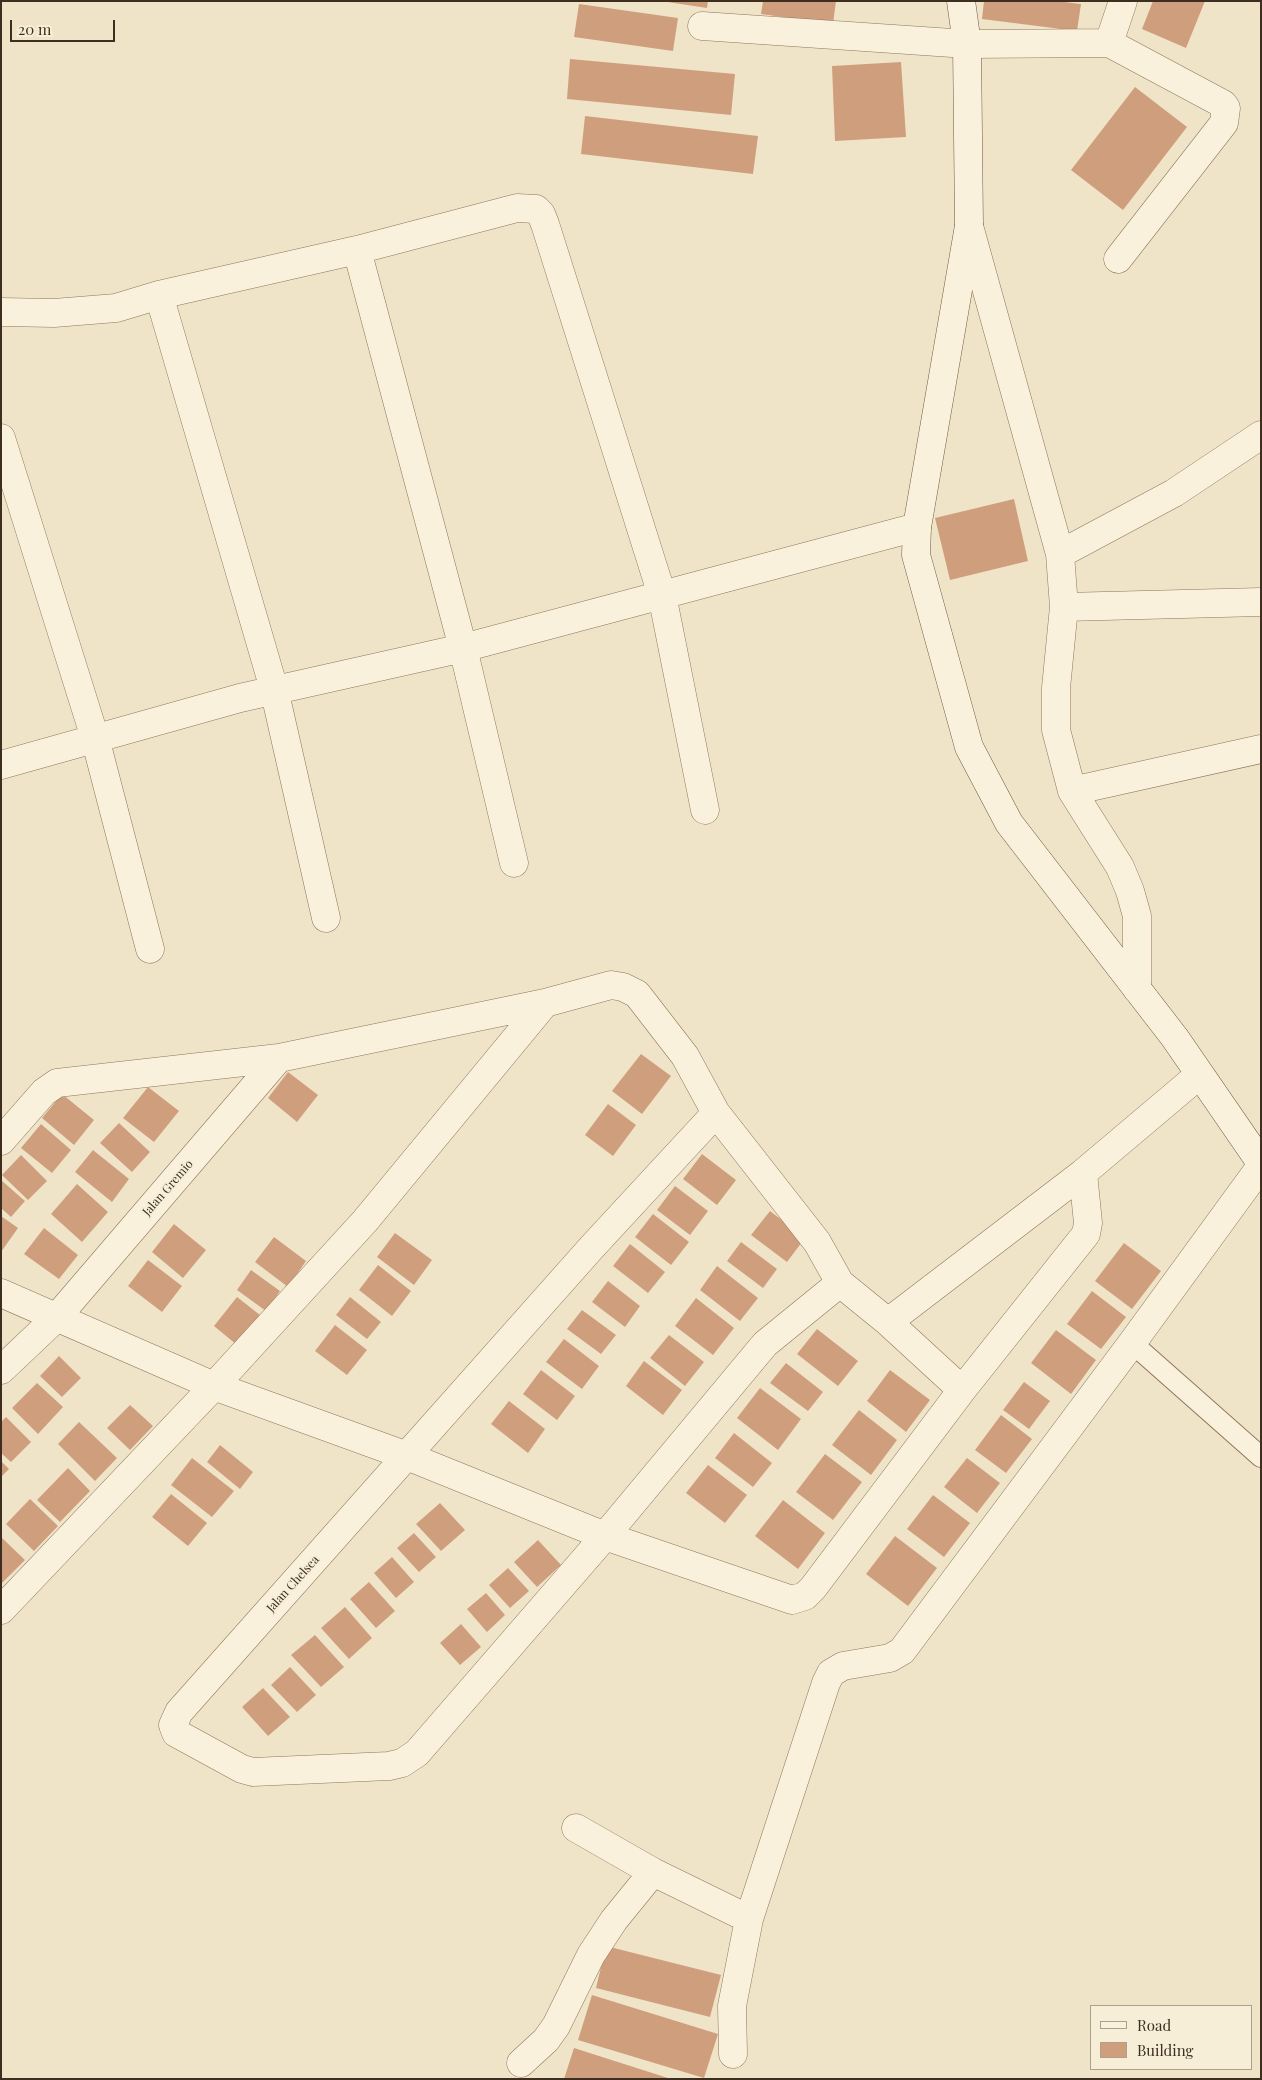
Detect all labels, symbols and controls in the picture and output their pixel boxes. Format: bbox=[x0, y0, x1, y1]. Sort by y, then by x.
scale bar bbox=[12, 10, 118, 42]
text: 20 m bbox=[18, 19, 51, 39]
street label: Jalan Gremio bbox=[140, 1157, 196, 1219]
street label: Jalan Chelsea bbox=[264, 1553, 322, 1615]
legend bbox=[1090, 2005, 1252, 2070]
text: Road bbox=[1137, 2015, 1171, 2035]
text: Building bbox=[1137, 2040, 1193, 2060]

